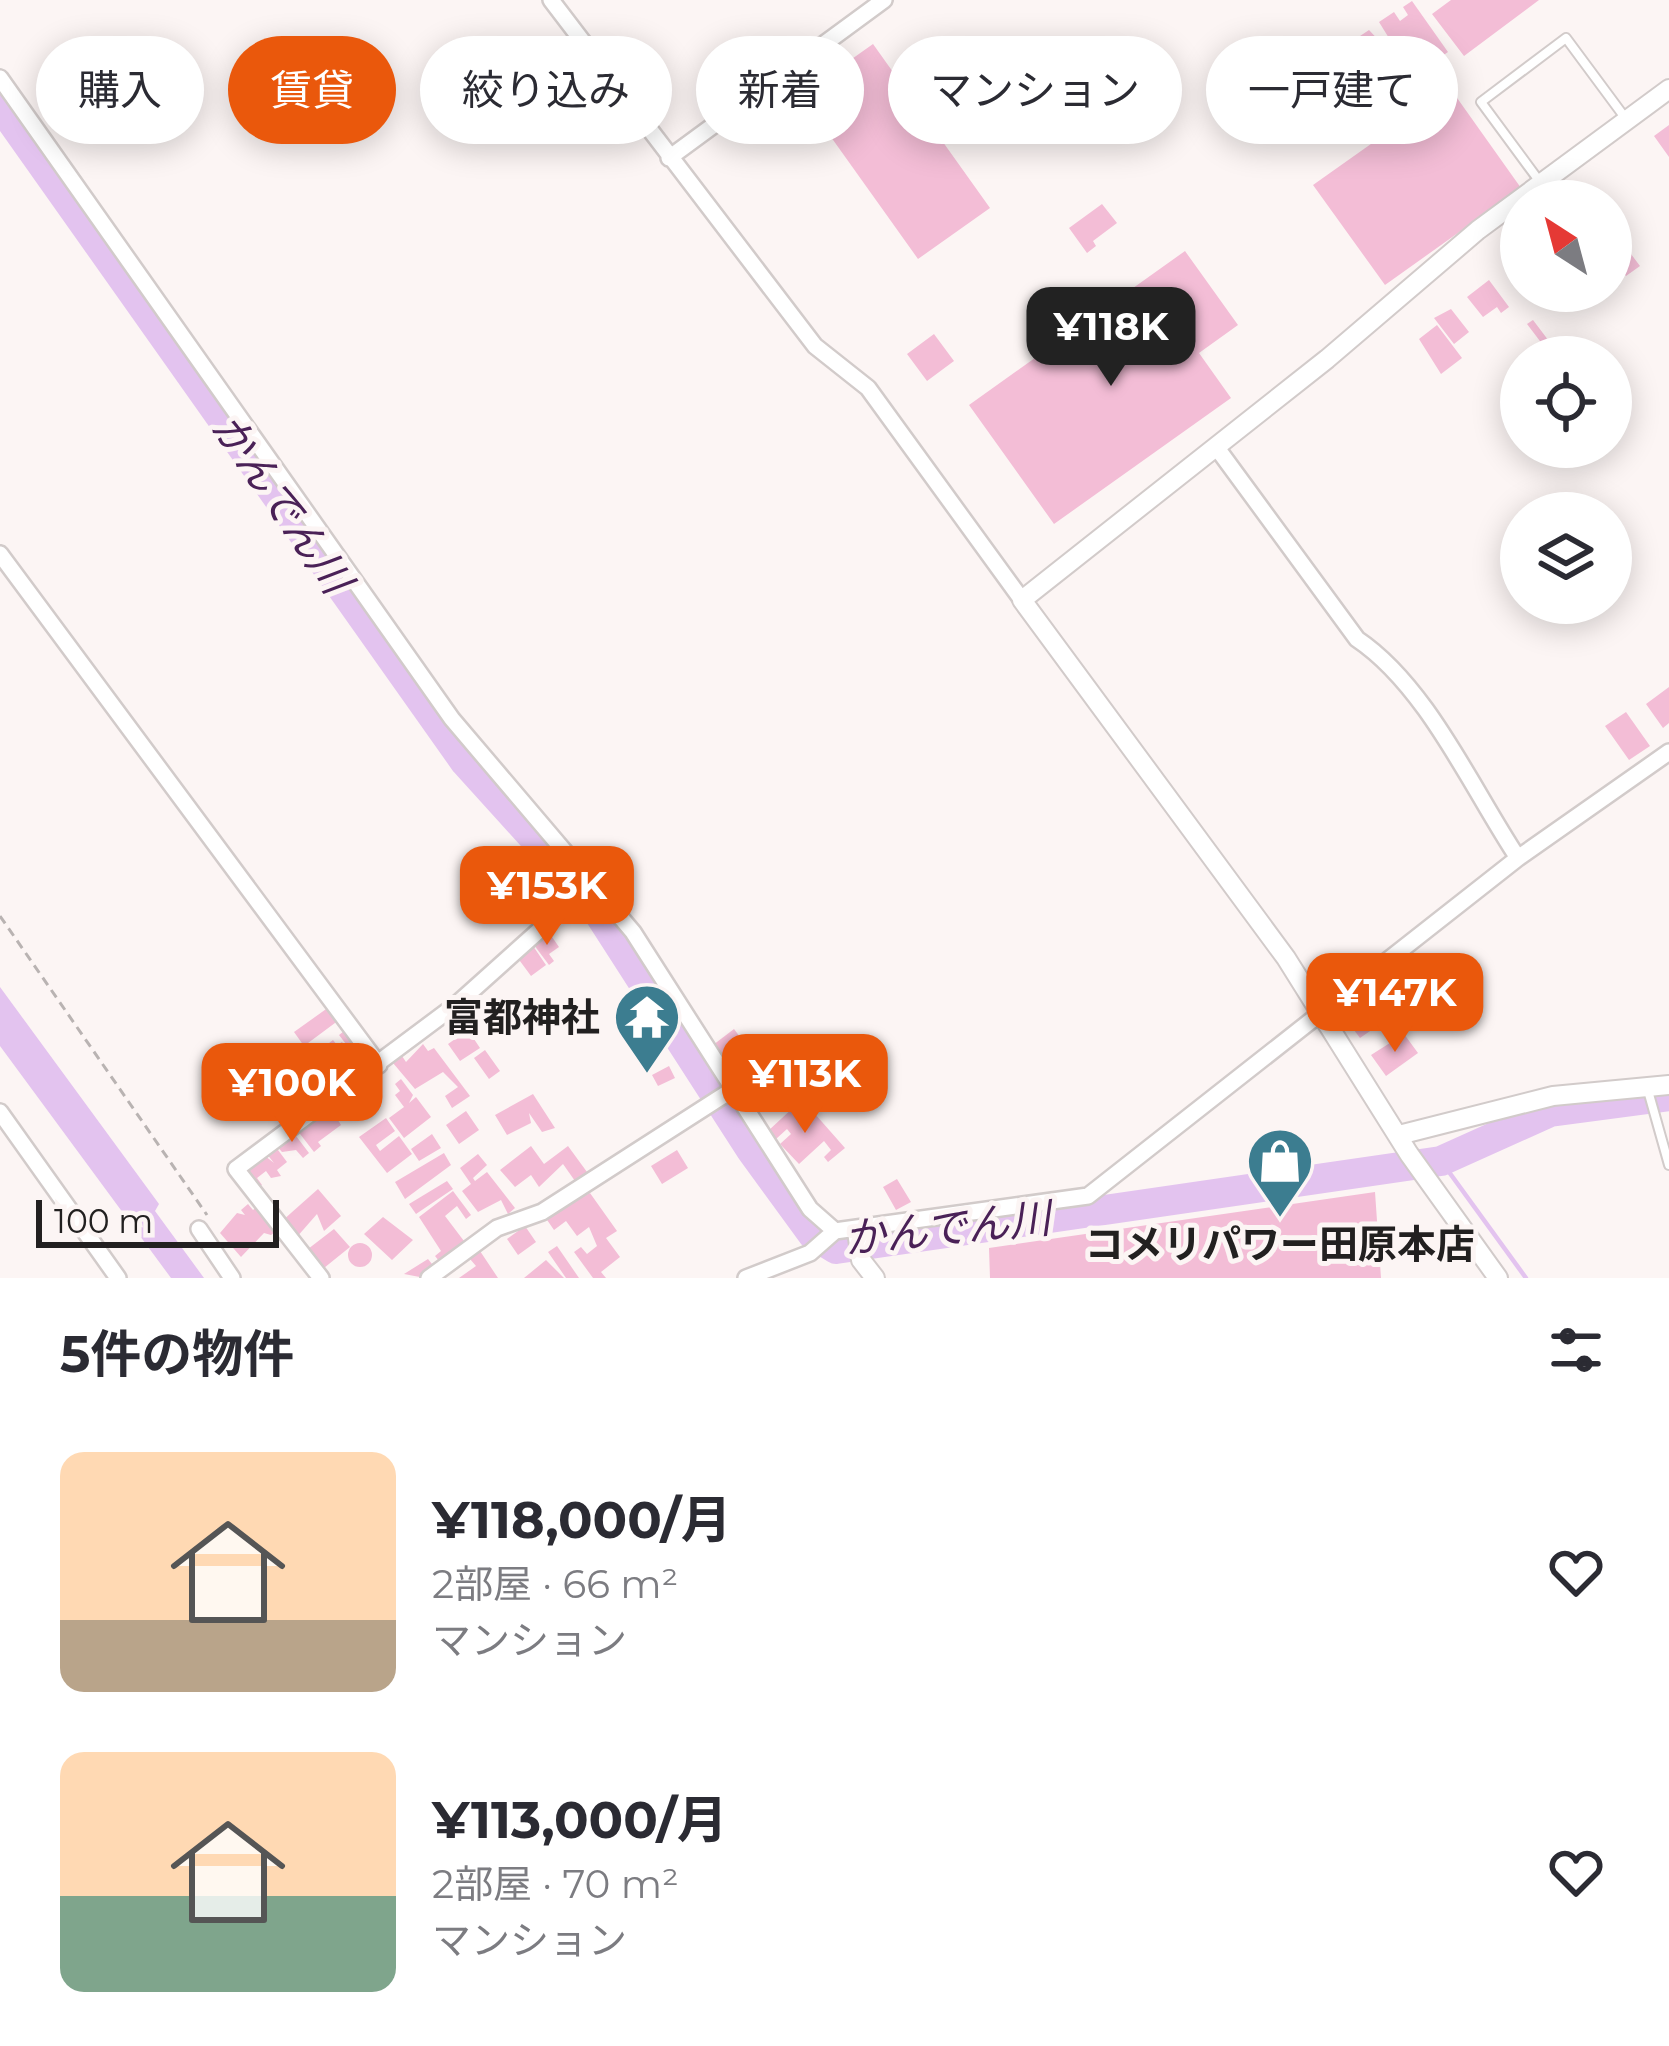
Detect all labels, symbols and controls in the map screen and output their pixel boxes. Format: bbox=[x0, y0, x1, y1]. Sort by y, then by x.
chip: 購入 bbox=[36, 36, 204, 144]
chip: 賃貸 bbox=[228, 36, 396, 144]
chip: 絞り込み bbox=[420, 36, 672, 144]
chip: 新着 bbox=[696, 36, 864, 144]
chip: マンション bbox=[888, 36, 1182, 144]
chip: 一戸建て bbox=[1206, 36, 1458, 144]
north arrow bbox=[1500, 180, 1632, 312]
map controls bbox=[1500, 180, 1632, 624]
pin: ¥118K bbox=[1027, 287, 1195, 389]
text: ¥118K bbox=[1053, 302, 1169, 350]
button: locate bbox=[1500, 336, 1632, 468]
water label: かんでん川 bbox=[201, 403, 365, 606]
button: layers bbox=[1500, 492, 1632, 624]
pin: ¥153K bbox=[463, 846, 631, 948]
text: ¥153K bbox=[487, 861, 607, 909]
pin: ¥147K bbox=[1311, 953, 1479, 1055]
text: ¥147K bbox=[1333, 968, 1457, 1016]
temple icon: 富都神社 bbox=[612, 982, 682, 1076]
place label: 富都神社 bbox=[444, 993, 600, 1041]
pin: ¥113K bbox=[721, 1034, 889, 1136]
pin: ¥100K bbox=[208, 1043, 376, 1145]
text: ¥113K bbox=[749, 1049, 861, 1097]
text: ¥100K bbox=[229, 1058, 355, 1106]
shop icon: コメリパワー田原本店 bbox=[1245, 1126, 1315, 1220]
water label: かんでん川 bbox=[841, 1191, 1057, 1265]
scale bar bbox=[36, 1194, 279, 1247]
text: 100 m bbox=[54, 1201, 153, 1241]
place label: コメリパワー田原本店 bbox=[1085, 1220, 1475, 1268]
icon: filters bbox=[1543, 1317, 1609, 1383]
text: 5件の物件 bbox=[60, 1323, 294, 1385]
text: ¥118,000/月 bbox=[432, 1489, 732, 1551]
icon: home bbox=[156, 1500, 300, 1644]
icon: heart bbox=[1543, 1539, 1609, 1605]
text: 2部屋 · 66 m² bbox=[432, 1560, 678, 1608]
text: マンション bbox=[432, 1616, 627, 1664]
text: ¥113,000/月 bbox=[432, 1789, 728, 1851]
icon: home bbox=[156, 1800, 300, 1944]
icon: heart bbox=[1543, 1839, 1609, 1905]
text: 2部屋 · 70 m² bbox=[432, 1860, 679, 1908]
text: マンション bbox=[432, 1916, 627, 1964]

